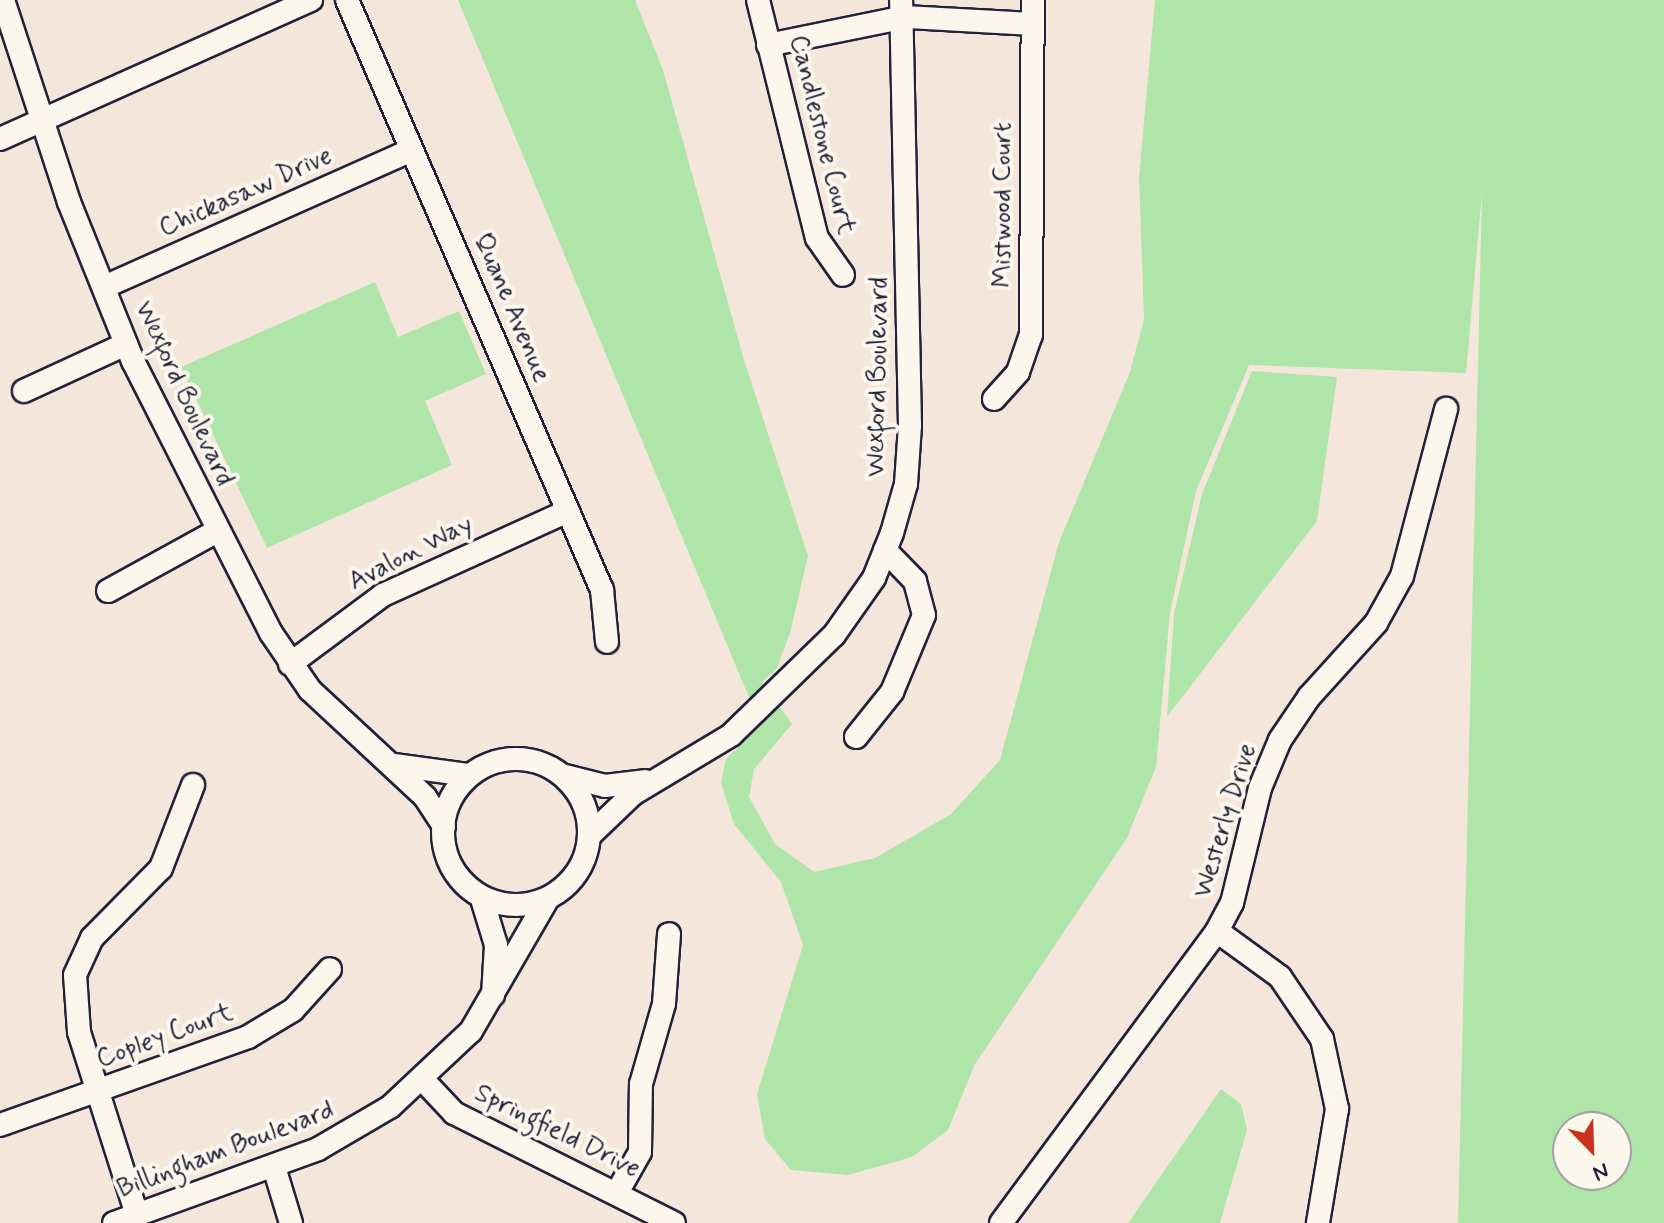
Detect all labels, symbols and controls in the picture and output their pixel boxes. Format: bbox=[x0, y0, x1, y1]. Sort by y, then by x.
street label: Candlestone Court bbox=[781, 33, 861, 237]
street label: Mistwood Court bbox=[988, 121, 1020, 289]
street label: Chickasaw Drive bbox=[155, 141, 337, 245]
street label: Quane Avenue bbox=[466, 229, 556, 387]
street label: Wexford Boulevard bbox=[862, 278, 896, 476]
street label: Wexford Boulevard bbox=[127, 298, 239, 490]
street label: Avalon Way bbox=[344, 510, 478, 598]
street label: Westerly Drive bbox=[1188, 740, 1264, 902]
street label: Copley Court bbox=[94, 998, 236, 1076]
street label: Springfield Drive bbox=[470, 1079, 644, 1185]
street label: Billingham Boulevard bbox=[115, 1096, 337, 1206]
north arrow bbox=[1552, 1111, 1632, 1191]
text: N bbox=[1588, 1156, 1613, 1187]

